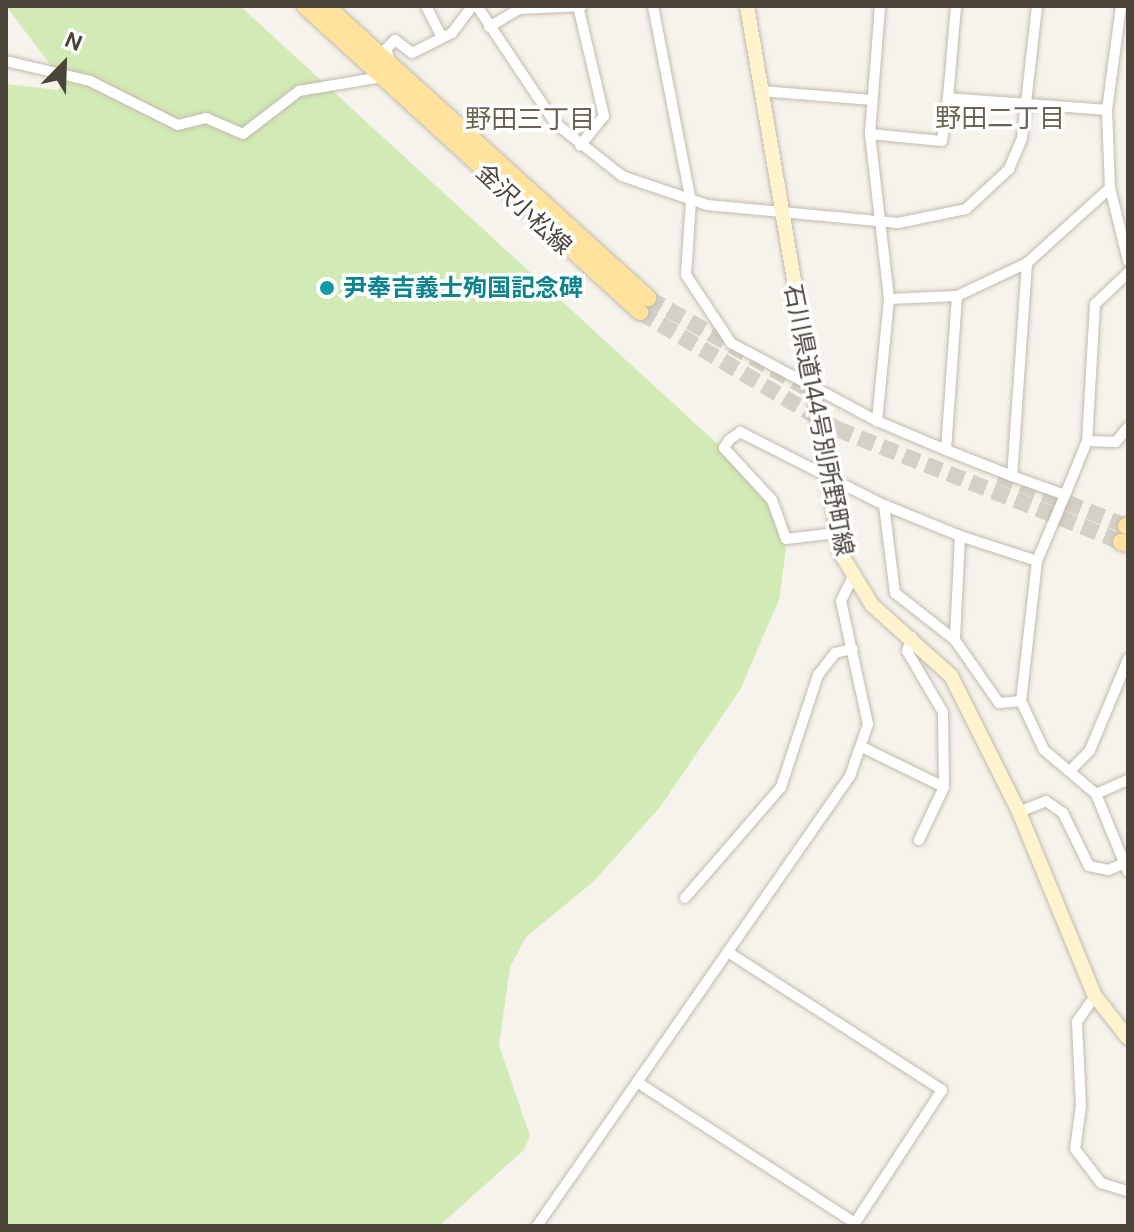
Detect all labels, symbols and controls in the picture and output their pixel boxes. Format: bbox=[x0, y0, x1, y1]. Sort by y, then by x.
north arrow bbox=[24, 24, 104, 104]
text: N bbox=[61, 25, 87, 58]
district label: 野田二丁目 bbox=[935, 103, 1065, 135]
district label: 野田三丁目 bbox=[465, 104, 595, 136]
street label: 金沢小松線 bbox=[470, 158, 578, 260]
place label: 尹奉吉義士殉国記念碑 bbox=[343, 274, 583, 302]
marker: 尹奉吉義士殉国記念碑 bbox=[318, 279, 336, 297]
street label: 石川県道144号別所野町線 bbox=[778, 281, 860, 559]

